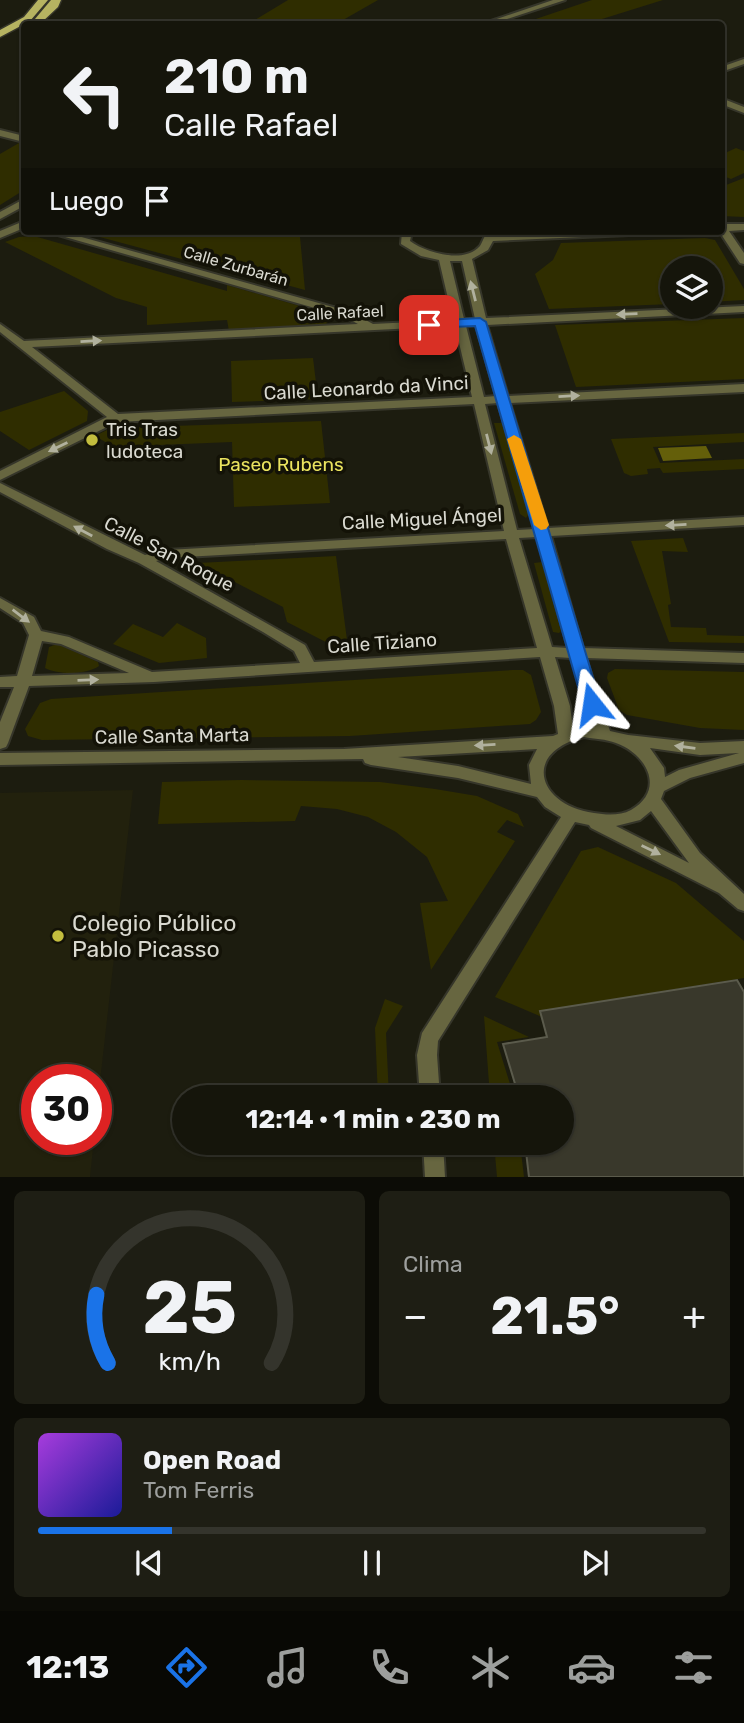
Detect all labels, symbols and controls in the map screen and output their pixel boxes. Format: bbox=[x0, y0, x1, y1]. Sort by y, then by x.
text: 210 m bbox=[164, 47, 309, 105]
icon: left bbox=[49, 49, 140, 140]
text: Calle Rafael bbox=[164, 106, 338, 144]
icon: arrive bbox=[138, 182, 176, 220]
text: Luego bbox=[49, 186, 124, 217]
street label: Calle Zurbarán bbox=[181, 242, 291, 290]
map controls bbox=[660, 256, 723, 319]
button: layers bbox=[660, 256, 723, 319]
one-way arrow bbox=[467, 280, 478, 302]
pin bbox=[399, 295, 459, 355]
street label: Calle Rafael bbox=[296, 301, 384, 325]
icon: arrive bbox=[410, 306, 448, 344]
one-way arrow bbox=[616, 309, 638, 320]
one-way arrow bbox=[80, 335, 102, 346]
street label: Calle Leonardo da Vinci bbox=[263, 371, 469, 405]
one-way arrow bbox=[559, 390, 581, 401]
place label: Tris Tras ludoteca bbox=[106, 418, 183, 463]
marker: Tris Tras ludoteca bbox=[84, 432, 100, 448]
one-way arrow bbox=[484, 433, 495, 455]
one-way arrow bbox=[48, 441, 68, 453]
park label: Paseo Rubens bbox=[218, 453, 344, 476]
street label: Calle Miguel Ángel bbox=[341, 503, 503, 535]
street label: Calle San Roque bbox=[100, 511, 238, 597]
one-way arrow bbox=[665, 520, 687, 531]
one-way arrow bbox=[73, 525, 92, 537]
one-way arrow bbox=[12, 609, 31, 623]
street label: Calle Tiziano bbox=[326, 628, 438, 658]
position arrow bbox=[555, 667, 629, 741]
one-way arrow bbox=[78, 674, 100, 685]
street label: Calle Santa Marta bbox=[94, 723, 250, 749]
one-way arrow bbox=[474, 740, 496, 751]
one-way arrow bbox=[674, 741, 696, 752]
one-way arrow bbox=[641, 844, 661, 855]
place label: Colegio Público Pablo Picasso bbox=[72, 909, 236, 963]
marker: Colegio Público Pablo Picasso bbox=[50, 928, 66, 944]
speed limit sign: 30 bbox=[21, 1064, 112, 1155]
text: 12:14 · 1 min · 230 m bbox=[246, 1104, 500, 1135]
text: Clima bbox=[403, 1250, 463, 1278]
text: 25 bbox=[142, 1266, 237, 1352]
text: 21.5° bbox=[490, 1285, 620, 1347]
text: − bbox=[403, 1293, 428, 1339]
text: + bbox=[682, 1293, 706, 1339]
text: km/h bbox=[158, 1347, 221, 1376]
text: Open Road bbox=[143, 1445, 281, 1476]
text: Tom Ferris bbox=[143, 1476, 254, 1504]
icon: previous bbox=[130, 1544, 168, 1582]
icon: pause bbox=[353, 1544, 391, 1582]
icon: next bbox=[576, 1544, 614, 1582]
icon: directions bbox=[162, 1643, 211, 1692]
icon: music bbox=[263, 1643, 312, 1692]
icon: phone bbox=[365, 1643, 414, 1692]
icon: climate bbox=[466, 1643, 515, 1692]
icon: car bbox=[567, 1643, 616, 1692]
icon: filters bbox=[669, 1643, 718, 1692]
text: 12:13 bbox=[26, 1648, 109, 1686]

